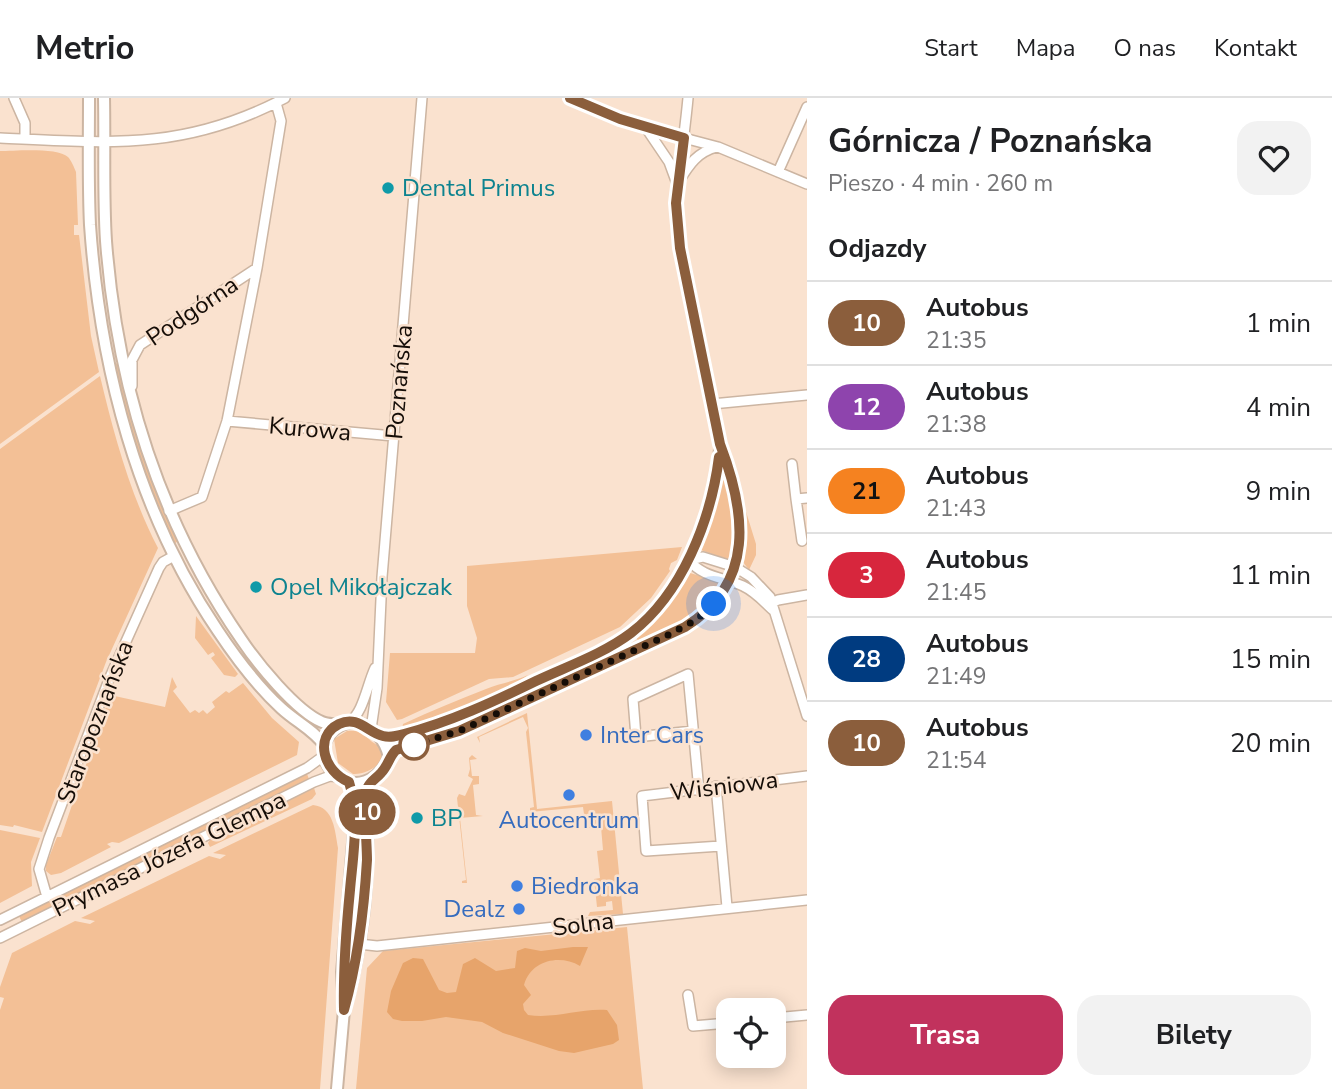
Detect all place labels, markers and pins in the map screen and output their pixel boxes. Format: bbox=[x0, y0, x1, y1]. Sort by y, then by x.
place label: Dental Primus bbox=[402, 172, 555, 204]
marker: Dental Primus bbox=[380, 180, 396, 196]
place label: Opel Mikołajczak bbox=[270, 571, 453, 603]
marker: Opel Mikołajczak bbox=[248, 579, 264, 595]
place label: Inter Cars bbox=[600, 719, 704, 751]
marker: Inter Cars bbox=[578, 727, 594, 743]
unlabelled marker bbox=[399, 730, 429, 760]
marker: Autocentrum bbox=[561, 787, 577, 803]
place label: BP bbox=[431, 802, 462, 834]
place label: Autocentrum bbox=[499, 804, 639, 836]
marker: BP bbox=[409, 810, 425, 826]
place label: Biedronka bbox=[531, 870, 640, 902]
marker: Biedronka bbox=[509, 878, 525, 894]
place label: Dealz bbox=[443, 893, 505, 925]
marker: Dealz bbox=[511, 901, 527, 917]

